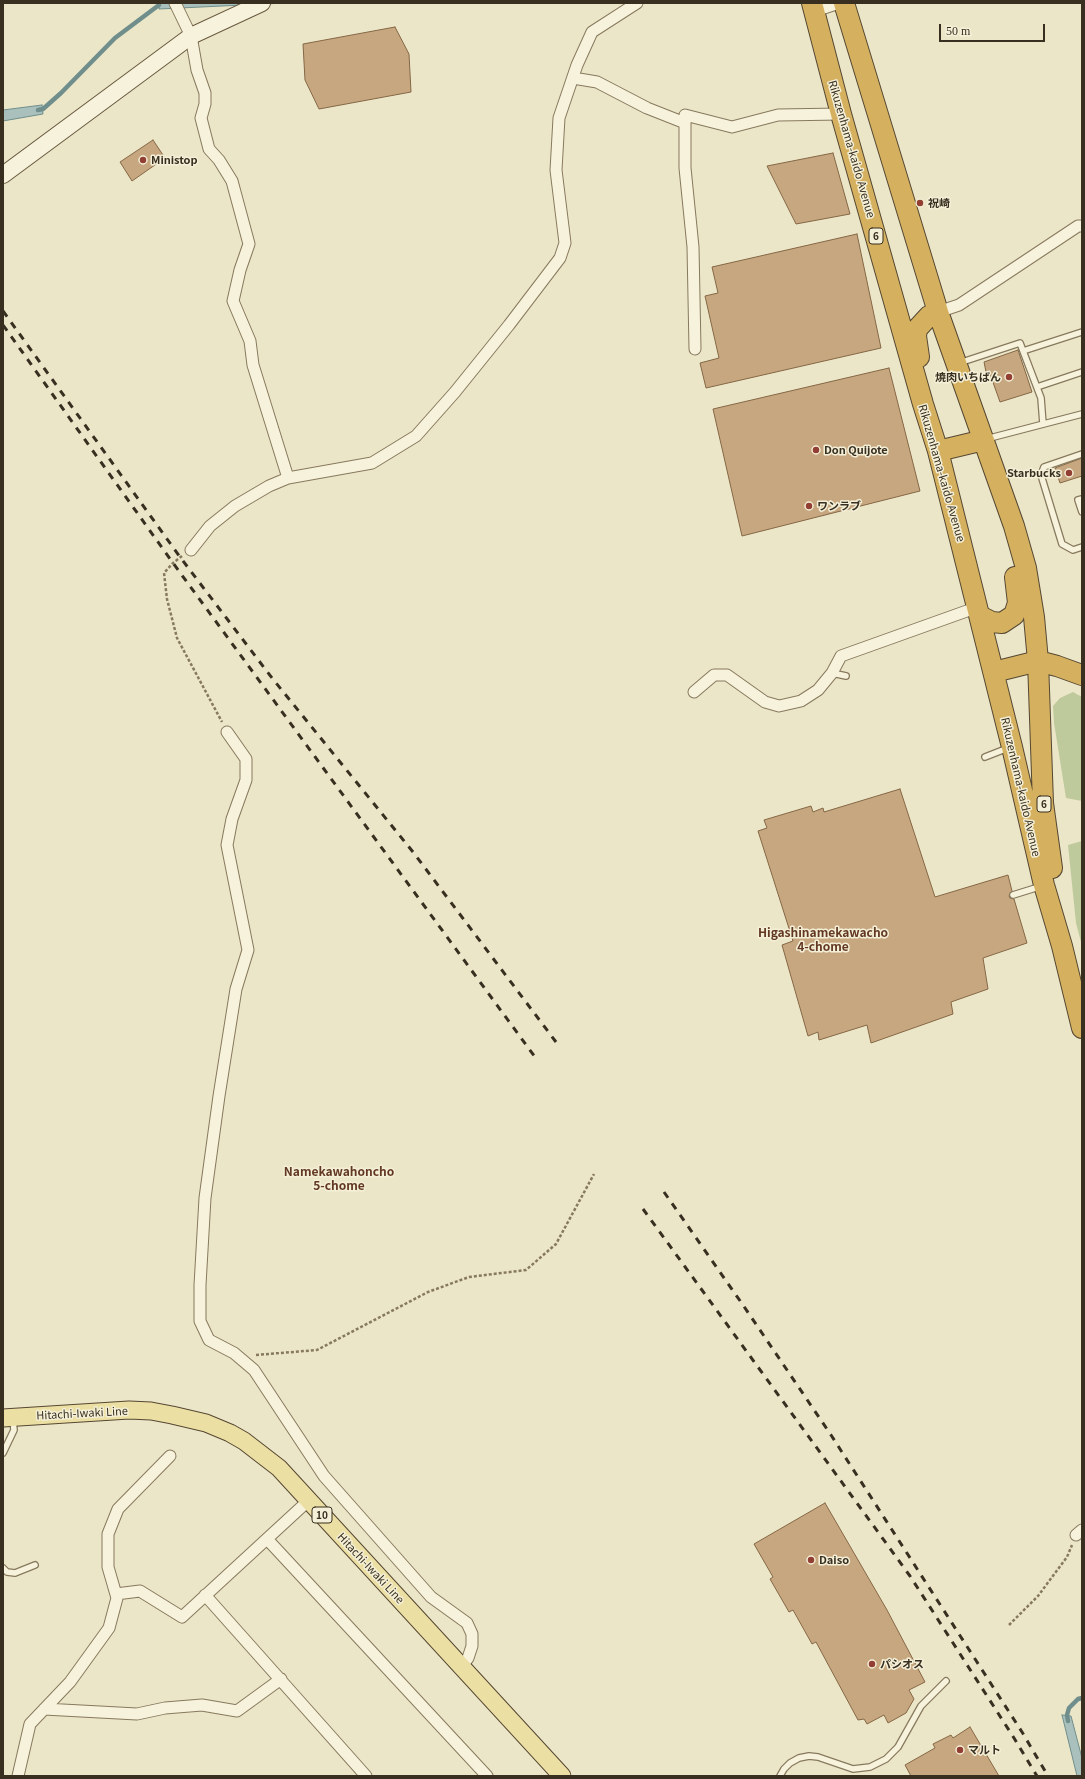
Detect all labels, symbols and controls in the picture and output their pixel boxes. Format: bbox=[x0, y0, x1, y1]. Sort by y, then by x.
scale bar bbox=[941, 16, 1047, 42]
text: 50 m bbox=[946, 24, 970, 38]
street label: Rikuzenhama-kaido Avenue bbox=[826, 79, 878, 219]
place label: Ministop bbox=[151, 153, 198, 167]
marker: Ministop bbox=[138, 155, 148, 165]
place label: 祝崎 bbox=[928, 196, 950, 210]
marker: 祝崎 bbox=[915, 198, 925, 208]
road number: 6 bbox=[869, 228, 883, 244]
place label: 焼肉いちばん bbox=[935, 370, 1001, 384]
marker: 焼肉いちばん bbox=[1004, 372, 1014, 382]
street label: Rikuzenhama-kaido Avenue bbox=[916, 403, 968, 543]
place label: Don Quijote bbox=[824, 443, 888, 457]
marker: Don Quijote bbox=[811, 445, 821, 455]
place label: Starbucks bbox=[1007, 466, 1061, 480]
marker: Starbucks bbox=[1064, 468, 1074, 478]
place label: ワンラブ bbox=[817, 499, 861, 513]
marker: ワンラブ bbox=[804, 501, 814, 511]
street label: Rikuzenhama-kaido Avenue bbox=[999, 716, 1043, 858]
road number: 6 bbox=[1037, 796, 1051, 812]
district label: Higashinamekawacho 4-chome bbox=[758, 925, 888, 953]
district label: Namekawahoncho 5-chome bbox=[284, 1164, 394, 1192]
street label: Hitachi-Iwaki Line bbox=[36, 1404, 128, 1422]
road number: 10 bbox=[312, 1507, 332, 1523]
street label: Hitachi-Iwaki Line bbox=[335, 1530, 407, 1606]
place label: Daiso bbox=[819, 1553, 849, 1567]
marker: Daiso bbox=[806, 1555, 816, 1565]
place label: パシオス bbox=[880, 1657, 924, 1671]
marker: パシオス bbox=[867, 1659, 877, 1669]
place label: マルト bbox=[968, 1743, 1001, 1757]
marker: マルト bbox=[955, 1745, 965, 1755]

